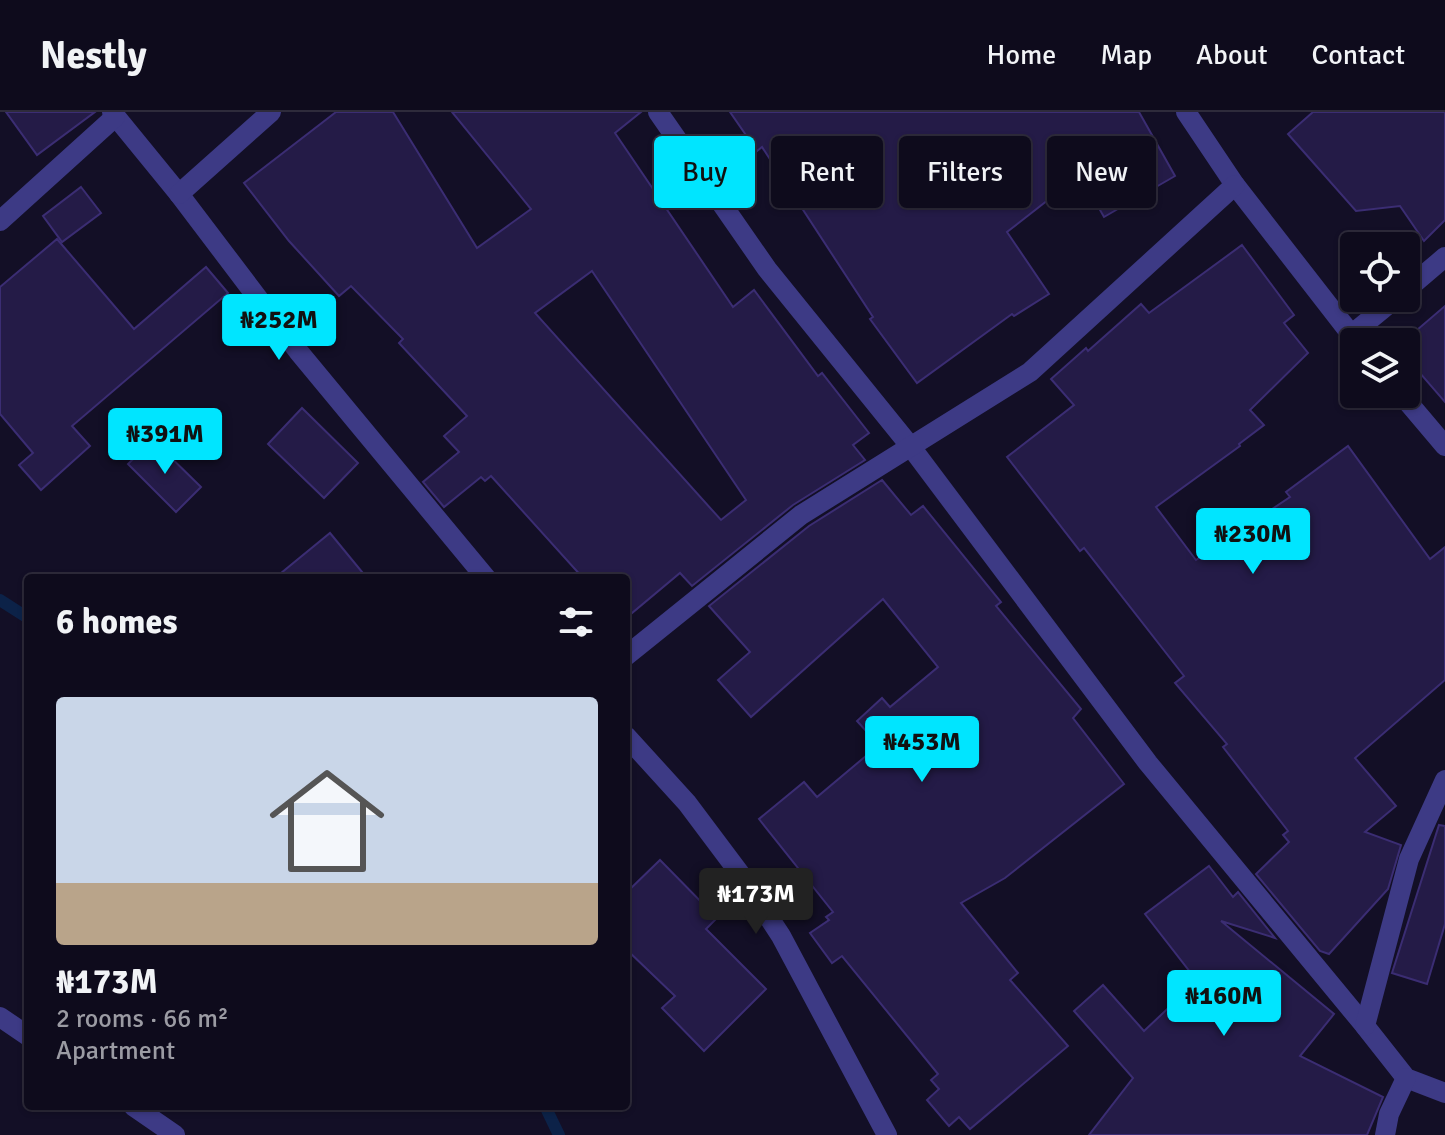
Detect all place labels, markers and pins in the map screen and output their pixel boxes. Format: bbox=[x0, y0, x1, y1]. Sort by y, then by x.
pin: ₦252M bbox=[223, 294, 335, 362]
pin: ₦391M bbox=[109, 408, 221, 476]
pin: ₦230M bbox=[1197, 508, 1309, 576]
pin: ₦453M bbox=[866, 716, 978, 784]
pin: ₦173M bbox=[700, 868, 812, 936]
pin: ₦160M bbox=[1168, 970, 1280, 1038]

